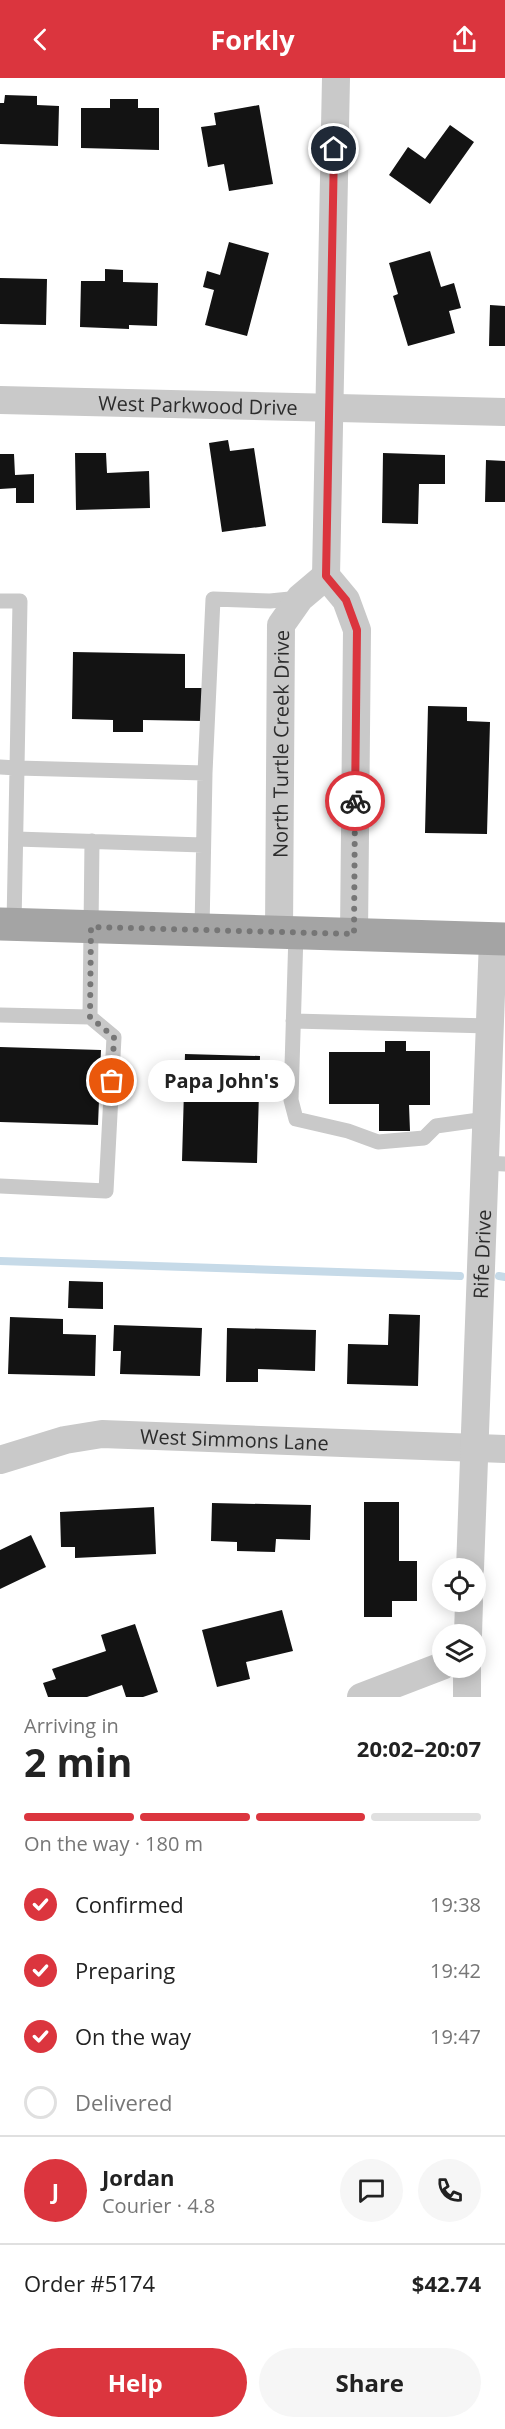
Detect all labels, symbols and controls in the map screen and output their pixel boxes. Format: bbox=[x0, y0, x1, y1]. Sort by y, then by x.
text: Forkly bbox=[210, 21, 295, 58]
icon: back bbox=[24, 23, 57, 56]
icon: share bbox=[448, 23, 481, 56]
pin bbox=[308, 123, 359, 174]
icon: home bbox=[317, 132, 350, 165]
street label: West Parkwood Drive bbox=[98, 389, 298, 421]
street label: North Turtle Creek Drive bbox=[266, 630, 294, 858]
courier bbox=[325, 771, 385, 831]
icon: bike bbox=[339, 785, 372, 818]
pin bbox=[86, 1055, 137, 1106]
callout: Papa John's bbox=[148, 1060, 295, 1102]
icon: bag bbox=[95, 1064, 128, 1097]
text: Papa John's bbox=[164, 1067, 279, 1094]
street label: Rife Drive bbox=[466, 1209, 497, 1299]
street label: West Simmons Lane bbox=[140, 1422, 329, 1456]
map controls bbox=[432, 1558, 486, 1678]
button: locate bbox=[432, 1558, 486, 1612]
button: layers bbox=[432, 1624, 486, 1678]
text: Arriving in bbox=[24, 1712, 119, 1739]
text: 20:02–20:07 bbox=[357, 1733, 481, 1763]
text: 2 min bbox=[24, 1735, 132, 1788]
text: On the way · 180 m bbox=[24, 1830, 203, 1857]
icon: check bbox=[24, 1888, 57, 1921]
text: Confirmed bbox=[75, 1889, 184, 1919]
text: 19:38 bbox=[430, 1891, 481, 1918]
icon: check bbox=[24, 1954, 57, 1987]
text: Preparing bbox=[75, 1955, 175, 1985]
text: 19:42 bbox=[430, 1957, 481, 1984]
icon: check bbox=[24, 2020, 57, 2053]
text: On the way bbox=[75, 2021, 191, 2051]
text: 19:47 bbox=[430, 2023, 481, 2050]
text: Delivered bbox=[75, 2087, 173, 2117]
button: chat bbox=[340, 2159, 403, 2222]
button: phone bbox=[418, 2159, 481, 2222]
text: Jordan bbox=[102, 2162, 175, 2192]
text: J bbox=[52, 2175, 59, 2205]
text: Courier · 4.8 bbox=[102, 2192, 215, 2219]
text: Order #5174 bbox=[24, 2268, 155, 2298]
text: $42.74 bbox=[412, 2268, 481, 2298]
button: Help bbox=[24, 2348, 247, 2417]
button: Share bbox=[259, 2348, 481, 2417]

